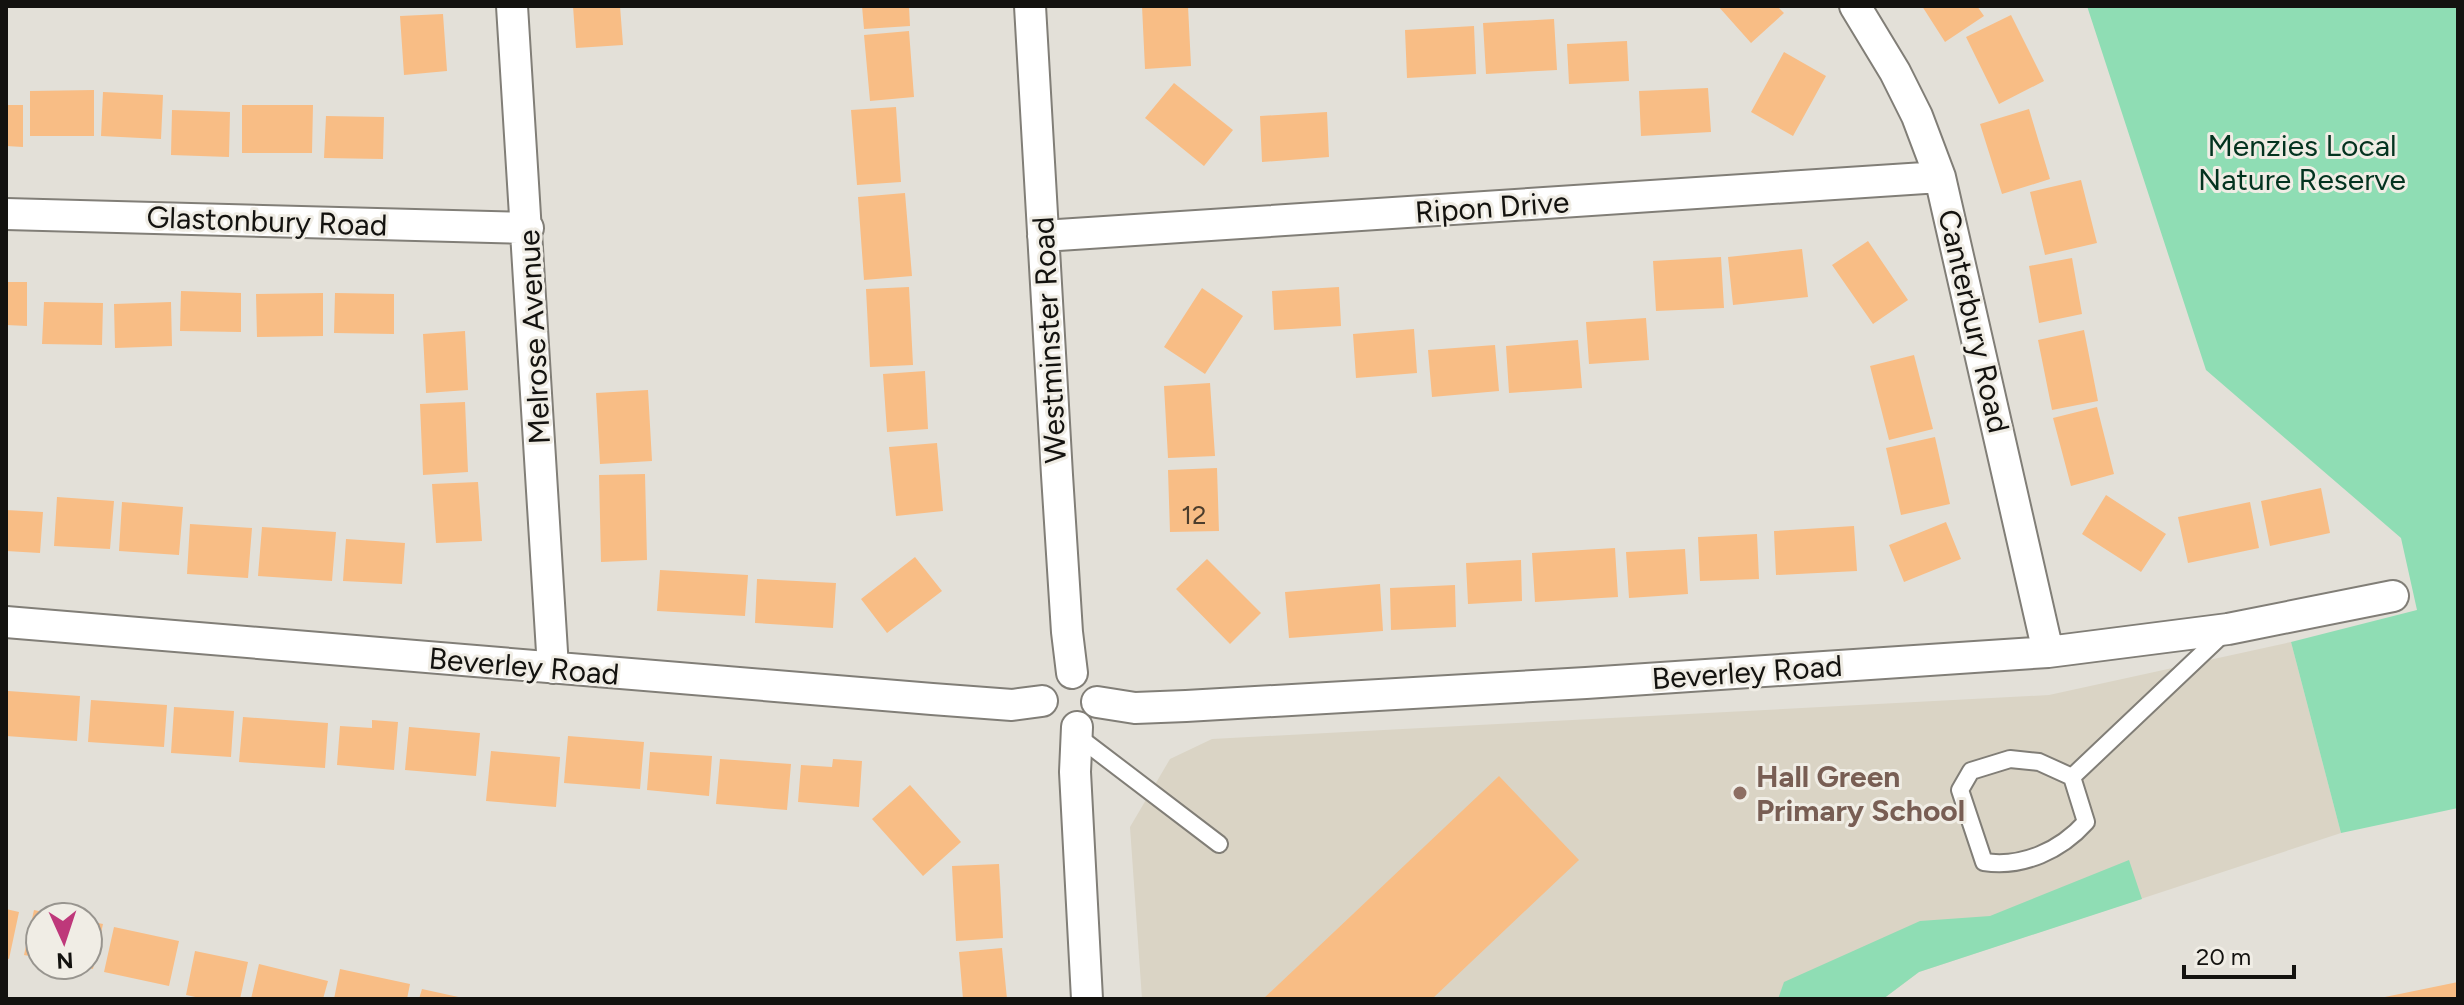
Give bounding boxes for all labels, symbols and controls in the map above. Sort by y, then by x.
park label: Menzies Local Nature Reserve [2198,127,2406,198]
street label: Ripon Drive [1414,183,1570,231]
street label: Glastonbury Road [146,198,388,244]
street label: Canterbury Road [1930,206,2018,436]
street label: Westminster Road [1024,216,1074,464]
street label: Melrose Avenue [510,229,558,445]
house number: 12 [1181,499,1207,531]
street label: Beverley Road [427,639,621,693]
street label: Beverley Road [1650,647,1844,697]
place label: Hall Green Primary School [1756,758,1965,829]
marker: Hall Green Primary School [1731,784,1749,802]
north arrow [24,901,104,981]
scale bar [2184,929,2294,979]
text: 20 m [2196,942,2251,971]
text: N [56,947,74,974]

